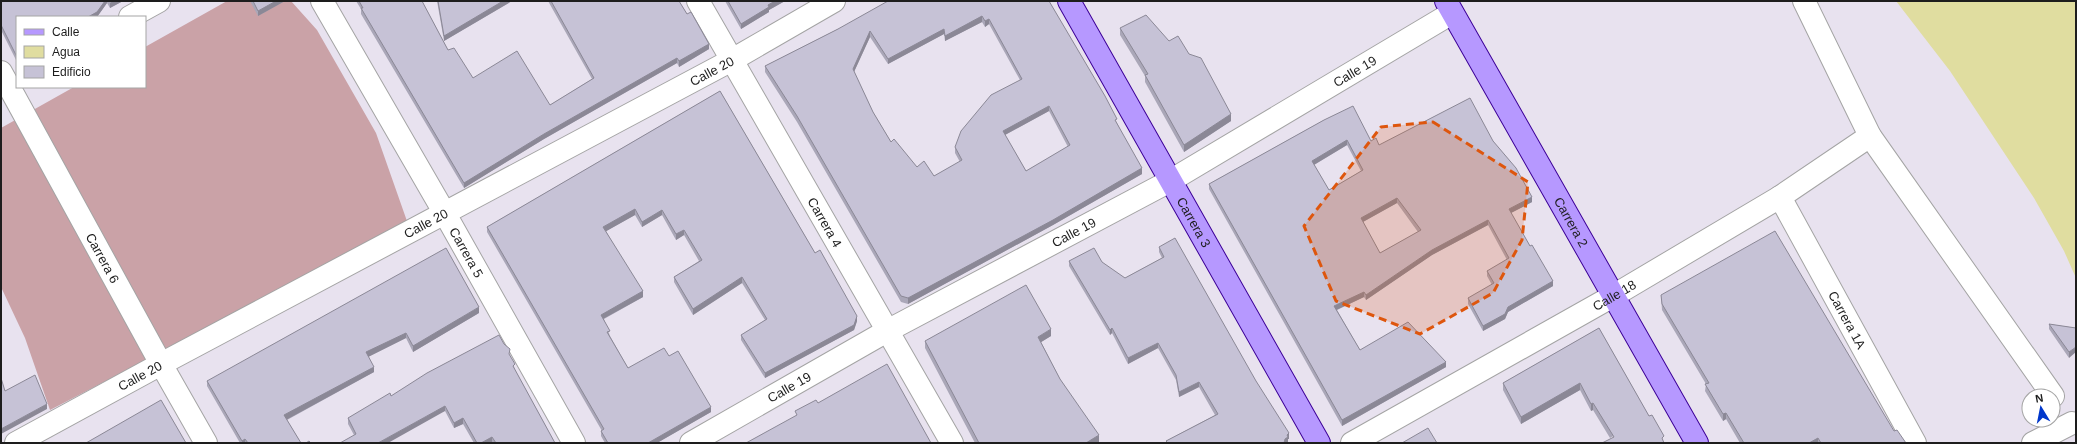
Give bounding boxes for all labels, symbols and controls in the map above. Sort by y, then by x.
legend [16,16,146,88]
text: Calle [52,25,80,39]
text: Agua [52,45,80,59]
street label: Calle 20 [687,53,737,89]
street label: Calle 19 [1331,53,1379,90]
text: Edificio [52,65,91,79]
street label: Carrera 4 [804,195,845,250]
street label: Carrera 3 [1174,195,1214,250]
street label: Carrera 2 [1551,195,1591,250]
street label: Calle 20 [401,206,451,241]
street label: Calle 19 [1049,215,1098,250]
street label: Carrera 5 [446,225,486,280]
street label: Carrera 6 [83,230,122,286]
street label: Calle 18 [1590,277,1639,314]
street label: Carrera 1A [1825,288,1869,352]
street label: Calle 20 [116,358,165,394]
street label: Calle 19 [765,369,814,406]
north arrow [2021,388,2061,428]
text: N [2034,392,2044,405]

